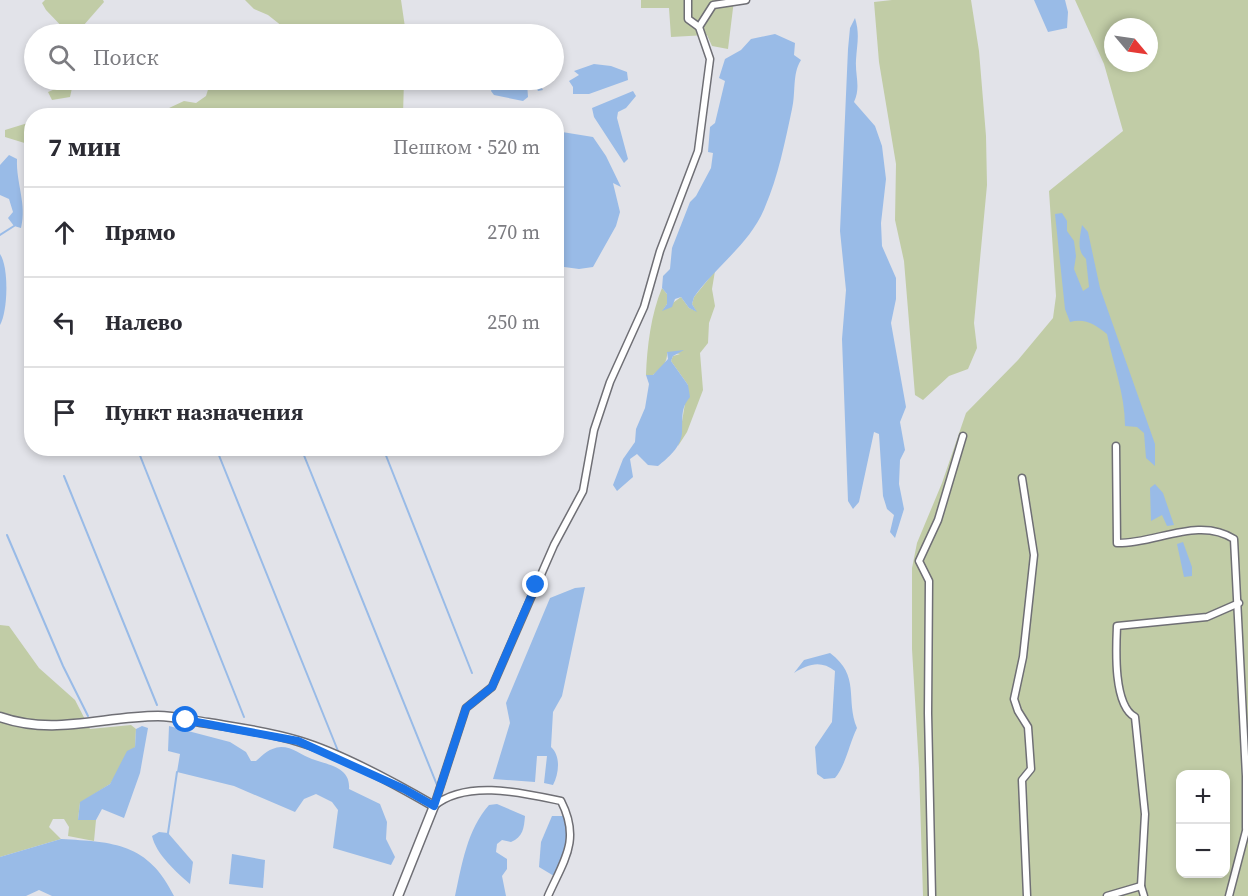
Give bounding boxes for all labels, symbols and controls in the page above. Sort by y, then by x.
north arrow [1104,18,1158,72]
search box [24,24,564,90]
icon: search [45,41,78,74]
text: Поиск [93,42,159,72]
text: 7 мин [48,129,121,165]
text: Пешком · 520 m [393,133,540,161]
icon: ahead [48,216,81,249]
text: Прямо [105,217,175,247]
text: 270 m [487,218,540,246]
icon: left [48,306,81,339]
text: Налево [105,307,182,337]
text: 250 m [487,308,540,336]
icon: arrive [48,396,81,429]
text: Пункт назначения [105,397,303,427]
route end [522,571,548,597]
route start [172,706,198,732]
map controls [1176,770,1230,878]
button: + [1176,770,1230,824]
button: − [1176,824,1230,878]

